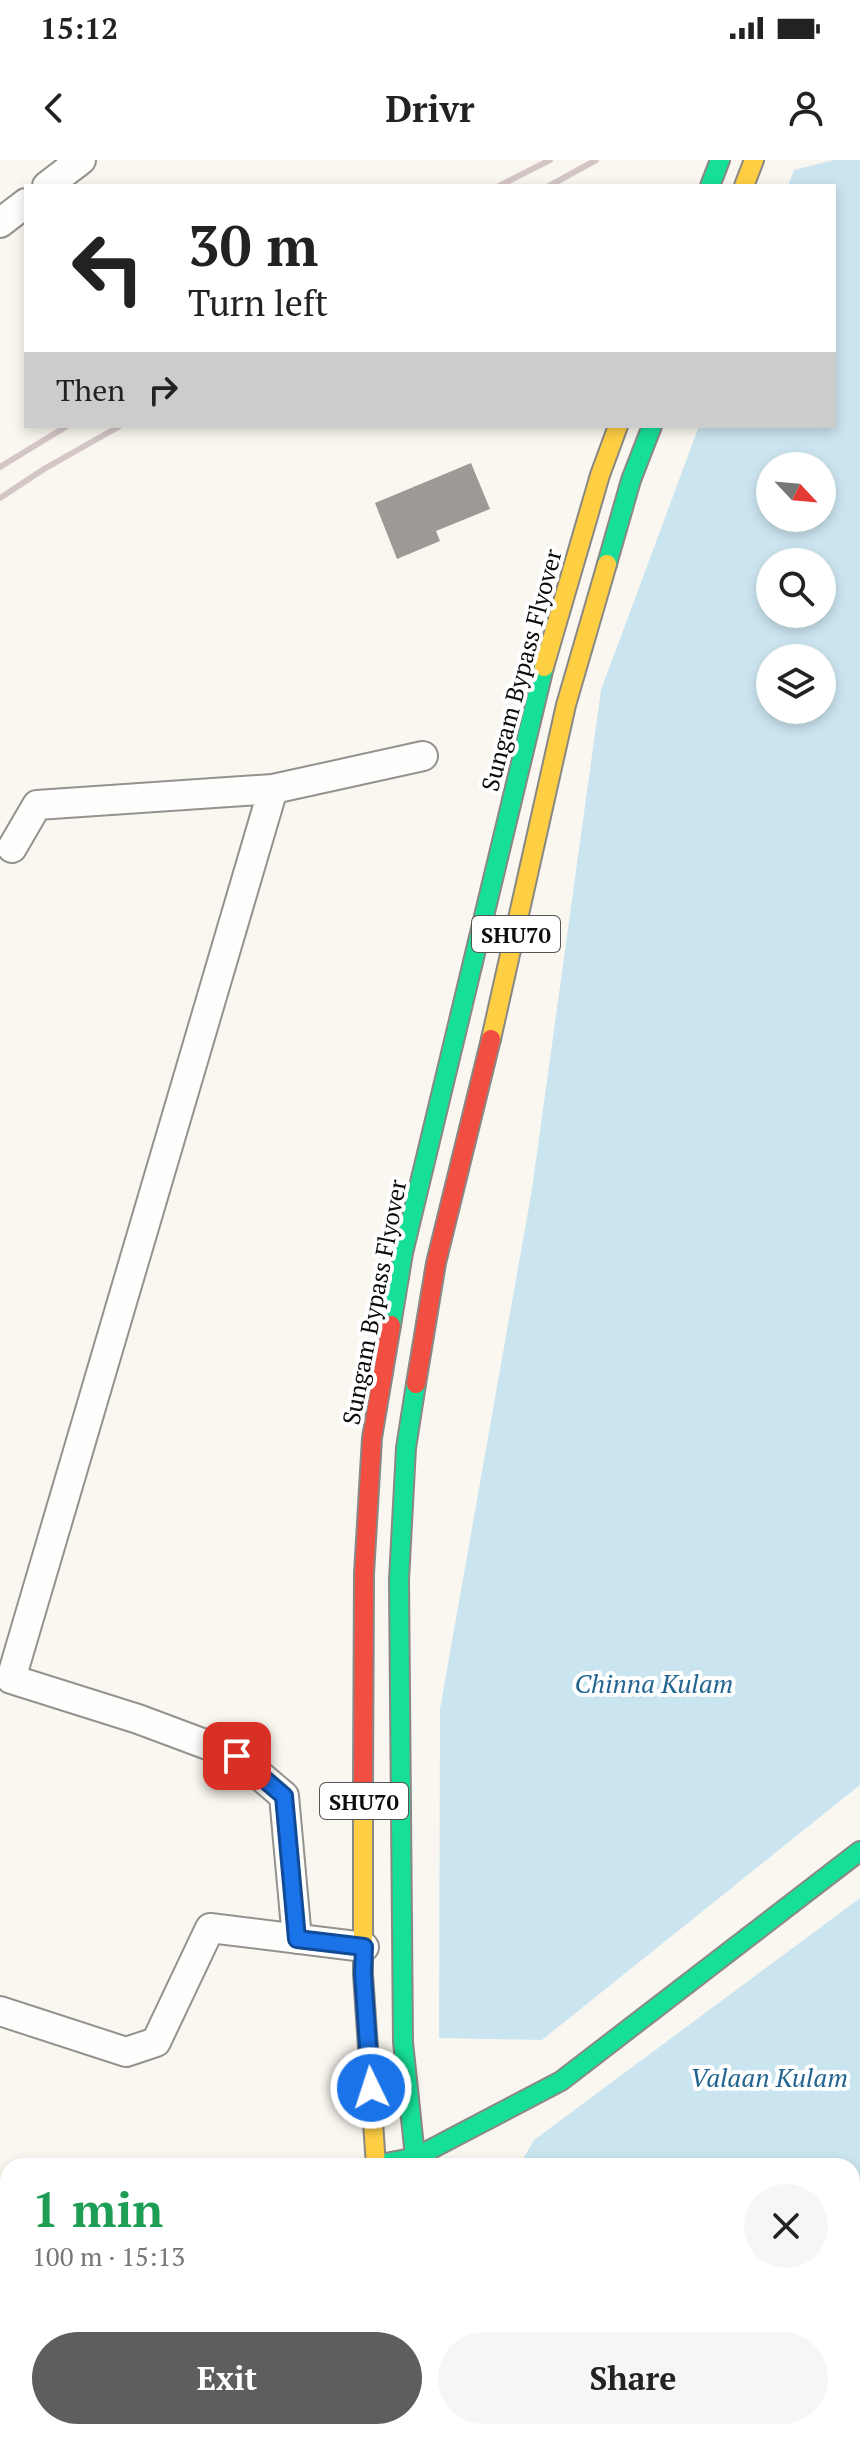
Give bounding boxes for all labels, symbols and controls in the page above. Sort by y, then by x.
text: 15:12 [40,8,118,48]
text: Drivr [386,85,474,132]
icon: back [32,86,76,130]
icon: person [784,86,828,130]
text: 30 m [188,208,318,282]
icon: left [56,216,160,320]
text: Turn left [188,279,328,326]
icon: right [141,368,185,412]
text: Then [56,370,125,410]
north arrow [756,452,836,532]
map controls [756,452,836,724]
street label: Sungam Bypass Flyover [473,545,569,795]
button: search [756,548,836,628]
button: layers [756,644,836,724]
road number: SHU70 [472,916,560,952]
street label: Sungam Bypass Flyover [335,1176,414,1427]
water label: Chinna Kulam [575,1666,733,1700]
pin [203,1722,271,1790]
icon: arrive [215,1734,259,1778]
road number: SHU70 [320,1783,408,1819]
position arrow [329,2046,413,2130]
water label: Valaan Kulam [690,2060,848,2094]
text: 1 min [32,2177,163,2241]
button: close [744,2184,828,2268]
text: 100 m · 15:13 [32,2239,185,2273]
button: Exit [32,2332,422,2424]
button: Share [438,2332,828,2424]

